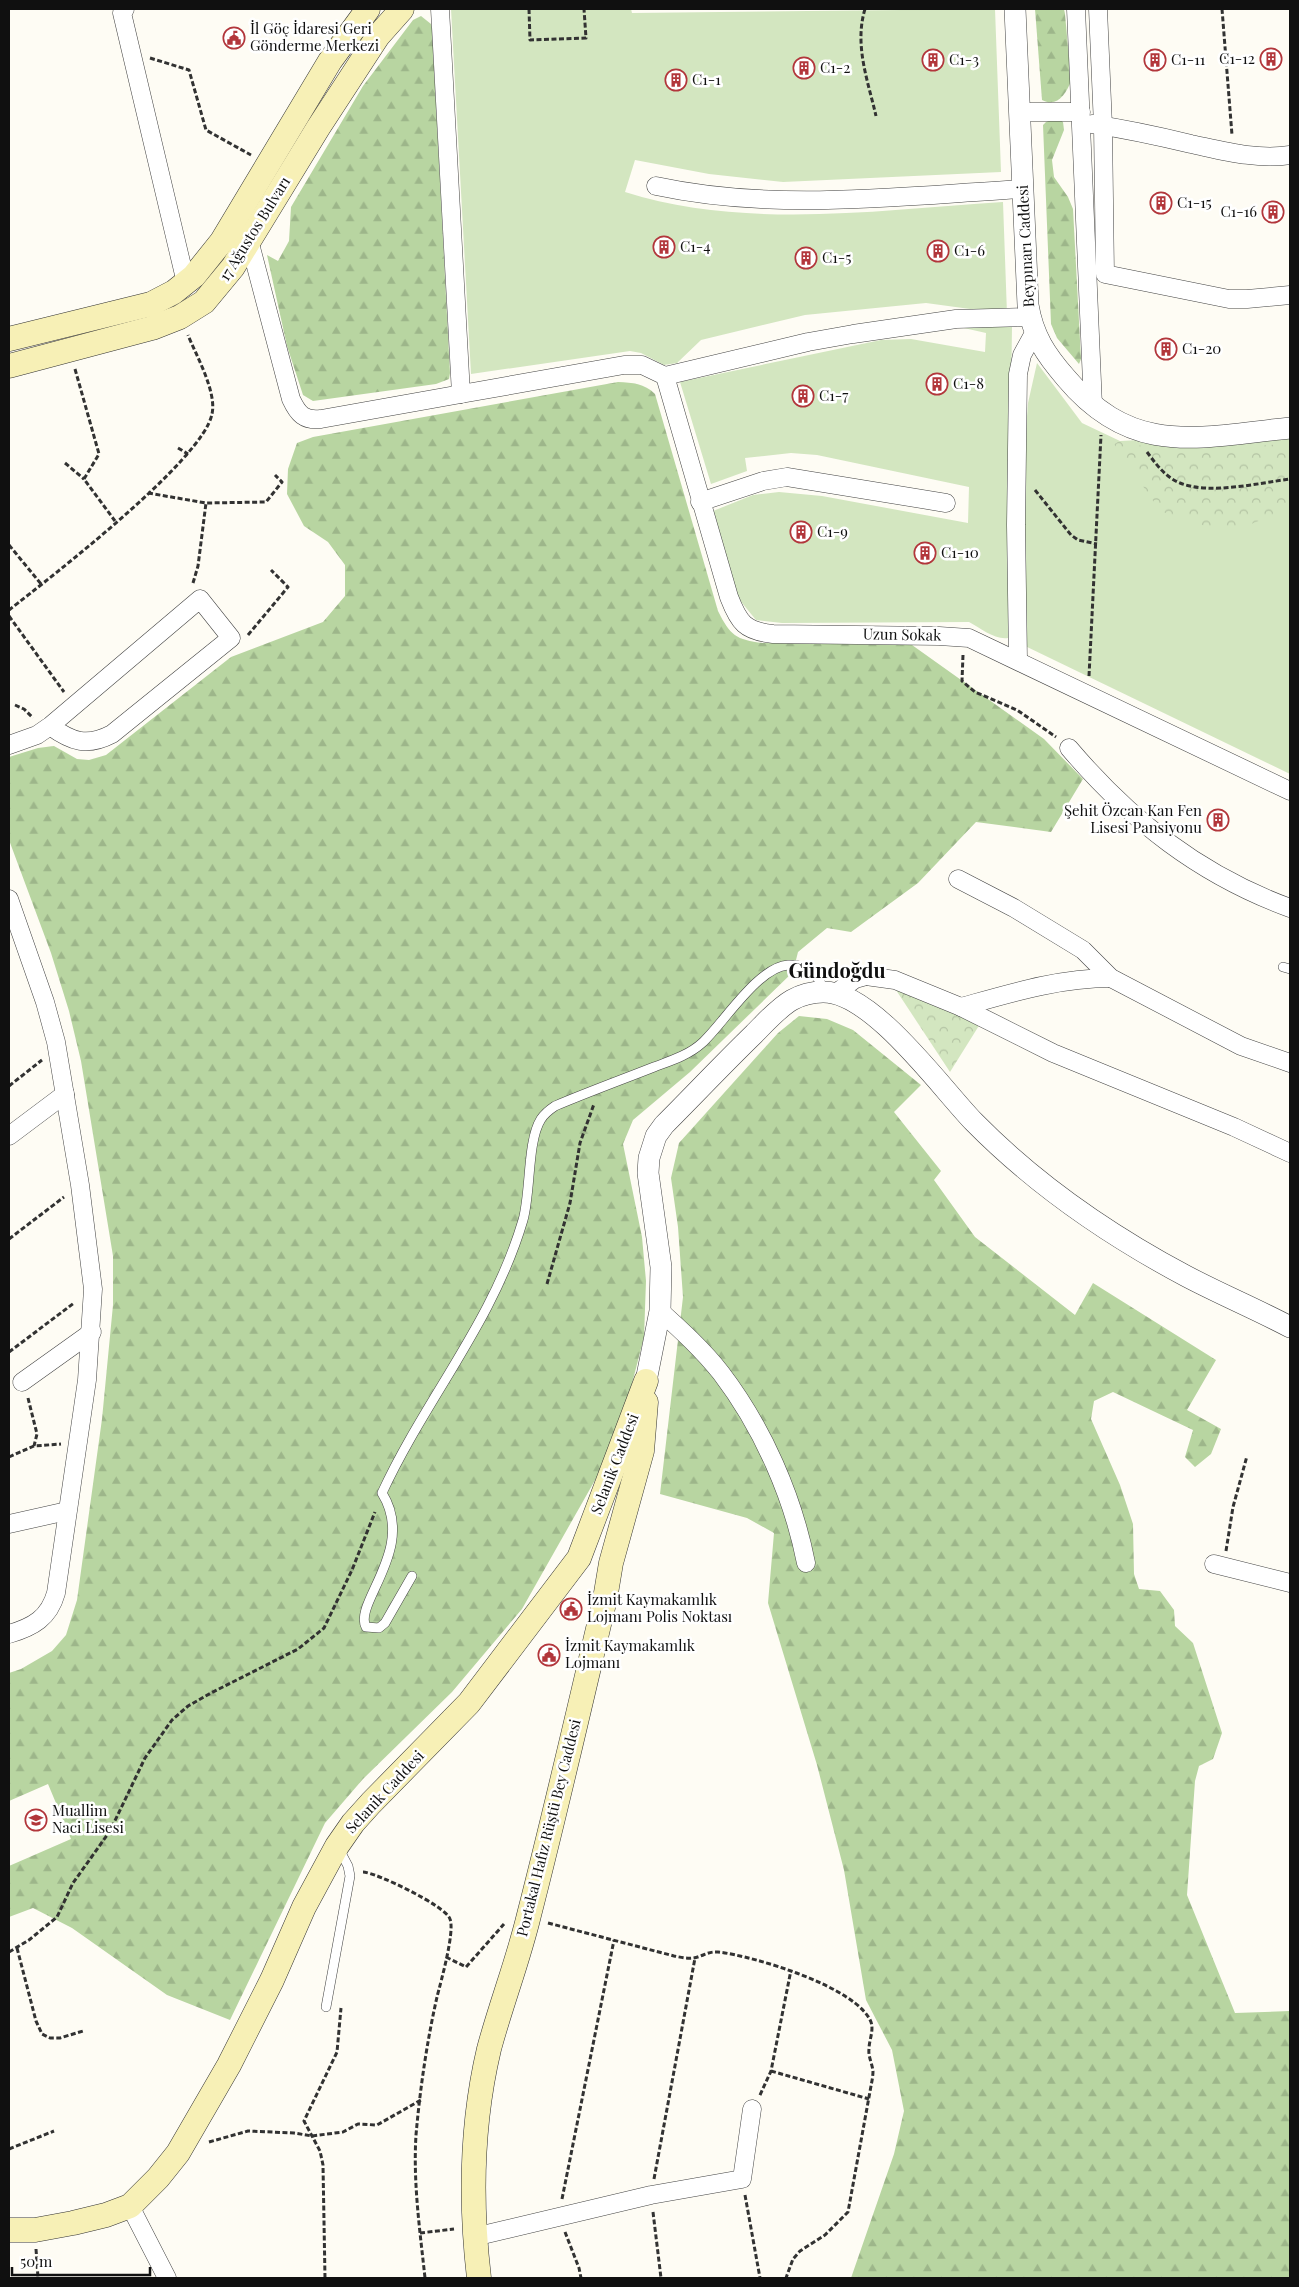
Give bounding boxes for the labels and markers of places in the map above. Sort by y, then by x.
place label: İl Göç İdaresi Geri Gönderme Merkezi [250,18,380,55]
public building icon: İl Göç İdaresi Geri Gönderme Merkezi [222,26,246,50]
building icon: C1-12 [1259,47,1283,71]
building icon: C1-3 [921,48,945,72]
building icon: C1-11 [1143,48,1167,72]
place label: C1-12 [1219,48,1255,68]
place label: C1-3 [949,49,979,69]
place label: C1-11 [1171,49,1206,69]
building icon: C1-2 [792,56,816,80]
place label: C1-2 [820,57,850,77]
building icon: C1-1 [664,68,688,92]
place label: C1-1 [692,69,721,89]
building icon: C1-15 [1149,191,1173,215]
place label: C1-15 [1177,192,1212,212]
building icon: C1-16 [1261,200,1285,224]
place label: C1-16 [1221,201,1257,221]
building icon: C1-4 [652,235,676,259]
place label: C1-4 [680,236,711,256]
building icon: C1-6 [926,239,950,263]
place label: C1-6 [954,240,985,260]
building icon: C1-5 [794,246,818,270]
place label: C1-5 [822,247,851,267]
building icon: C1-20 [1154,337,1178,361]
place label: C1-20 [1182,338,1221,358]
building icon: C1-8 [925,372,949,396]
place label: C1-8 [953,373,984,393]
building icon: C1-7 [791,384,815,408]
place label: C1-7 [819,385,848,405]
building icon: C1-9 [789,520,813,544]
place label: C1-9 [817,521,848,541]
building icon: C1-10 [913,541,937,565]
place label: C1-10 [941,542,979,562]
place label: Şehit Özcan Kan Fen Lisesi Pansiyonu [1064,800,1202,837]
building icon: Şehit Özcan Kan Fen Lisesi Pansiyonu [1206,808,1230,832]
place label: İzmit Kaymakamlık Lojmanı Polis Noktası [587,1589,733,1626]
public building icon: İzmit Kaymakamlık Lojmanı Polis Noktası [559,1597,583,1621]
place label: İzmit Kaymakamlık Lojmanı [565,1635,696,1672]
public building icon: İzmit Kaymakamlık Lojmanı [537,1643,561,1667]
place label: Muallim Naci Lisesi [52,1800,124,1837]
school or university icon: Muallim Naci Lisesi [24,1808,48,1832]

